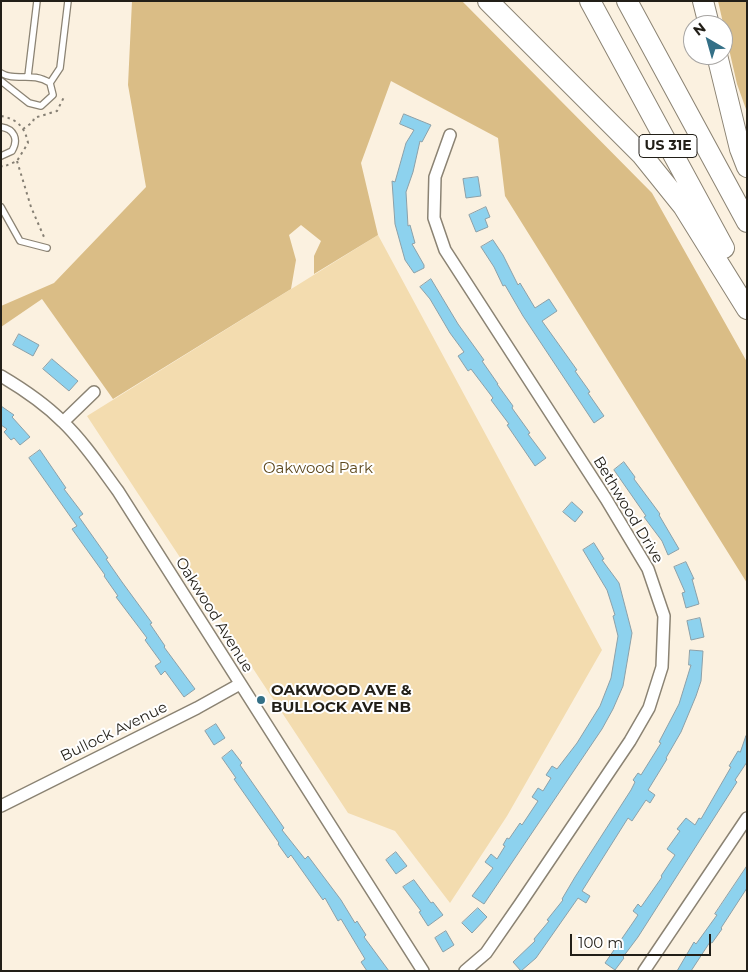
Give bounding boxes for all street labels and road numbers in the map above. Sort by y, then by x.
road number: US 31E [639,134,697,158]
street label: Bethwood Drive [589,453,667,567]
street label: Oakwood Avenue [171,554,257,676]
street label: Bullock Avenue [58,698,170,766]

